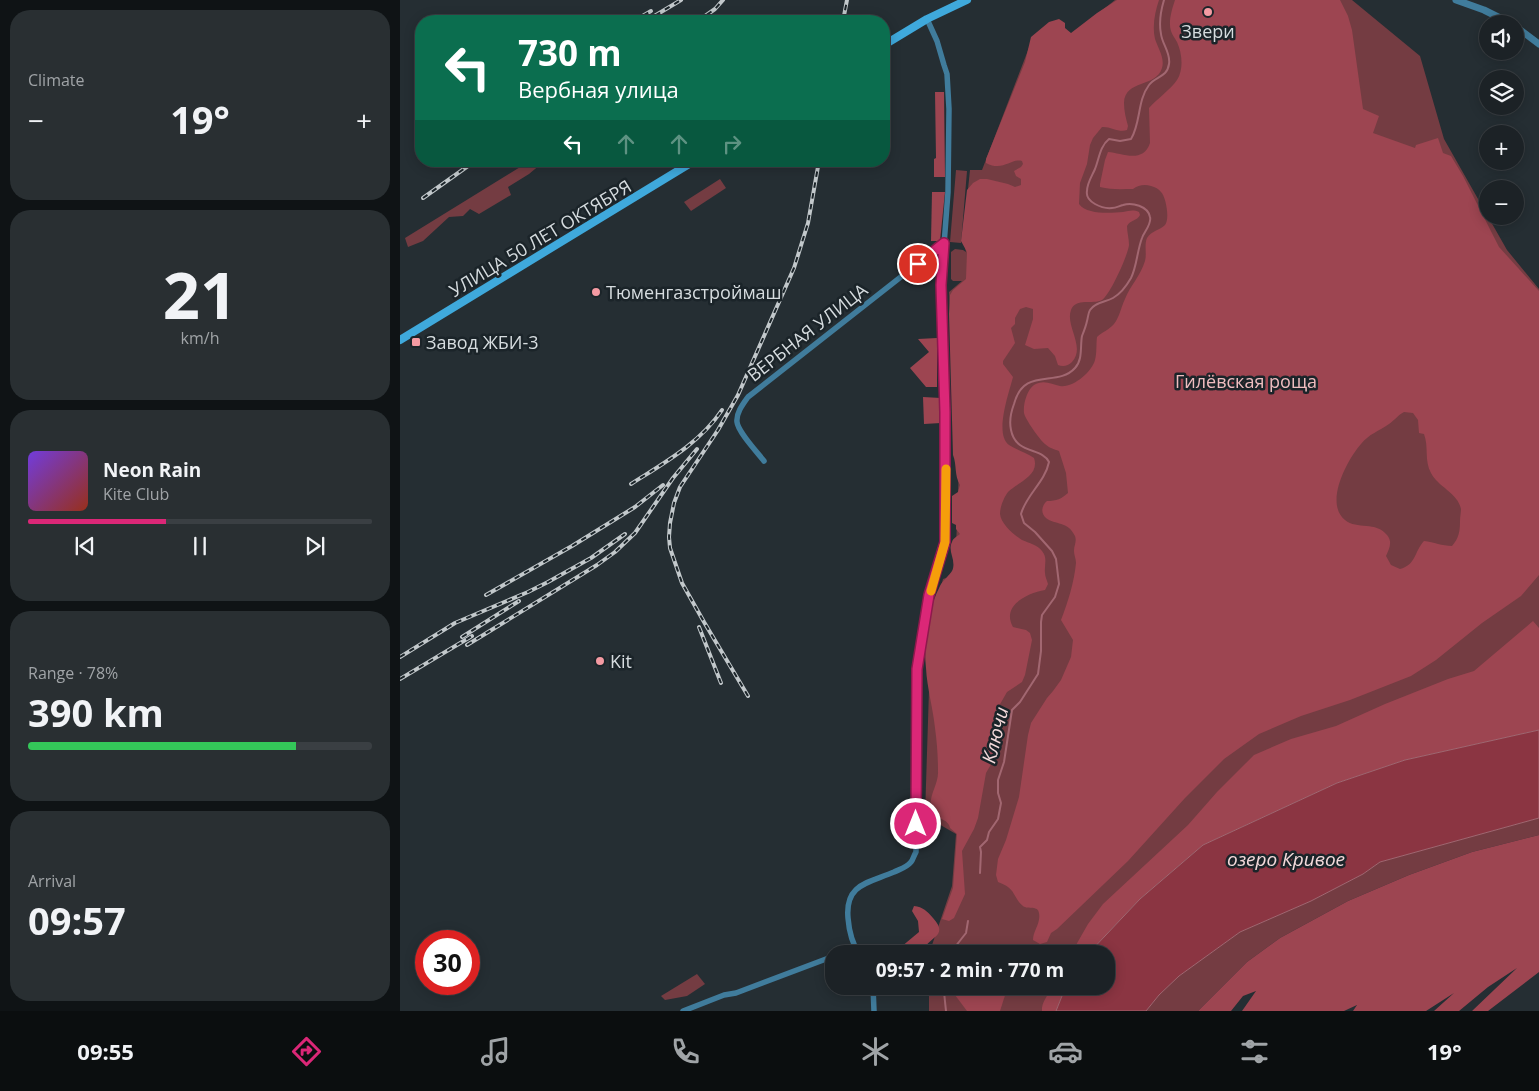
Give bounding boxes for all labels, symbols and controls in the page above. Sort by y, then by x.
marker: Звери [1202,6,1214,18]
map controls [1479,15,1524,225]
button: sound [1479,15,1524,60]
place label: Звери [1181,19,1235,43]
text: 730 m [518,29,622,76]
icon: left [435,35,500,100]
text: Climate [28,69,85,91]
button: layers [1479,70,1524,115]
text: Вербная улица [518,74,679,104]
text: 19° [170,93,230,145]
text: − [28,101,44,139]
text: + [356,101,372,139]
button: + [1479,125,1524,170]
icon: left [559,130,587,158]
icon: ahead [612,130,640,158]
icon: ahead [665,130,693,158]
icon: right [718,130,746,158]
street label: УЛИЦА 50 ЛЕТ ОКТЯБРЯ [444,174,636,302]
button: − [1479,180,1524,225]
pin [897,243,939,285]
text: 21 [163,250,237,338]
icon: arrive [904,250,932,278]
street label: ВЕРБНАЯ УЛИЦА [742,277,873,386]
place label: Тюменгазстроймаш [606,280,782,304]
marker: Тюменгазстроймаш [590,286,602,298]
text: km/h [181,327,219,349]
place label: Завод ЖБИ-3 [426,330,539,354]
marker: Завод ЖБИ-3 [410,336,422,348]
park label: Гилёвская роща [1175,369,1317,393]
text: Neon Rain [103,457,201,483]
text: Kite Club [103,483,169,505]
icon: previous [71,532,99,560]
icon: pause [186,532,214,560]
icon: next [301,532,329,560]
place label: Kit [610,649,632,673]
marker: Kit [594,655,606,667]
text: Range · 78% [28,662,118,684]
text: 390 km [28,686,164,738]
water label: Ключи [975,704,1015,766]
position arrow [889,797,941,849]
water label: озеро Кривое [1227,846,1345,872]
text: Arrival [28,870,76,892]
text: 09:57 [28,894,126,946]
speed limit sign: 30 [415,930,480,995]
text: 09:57 · 2 min · 770 m [876,957,1064,983]
icon: directions [289,1034,324,1069]
icon: music [478,1034,513,1069]
icon: phone [668,1034,703,1069]
icon: climate [858,1034,893,1069]
icon: car [1048,1034,1083,1069]
icon: filters [1237,1034,1272,1069]
text: 09:55 [77,1036,134,1066]
text: 19° [1427,1036,1462,1066]

